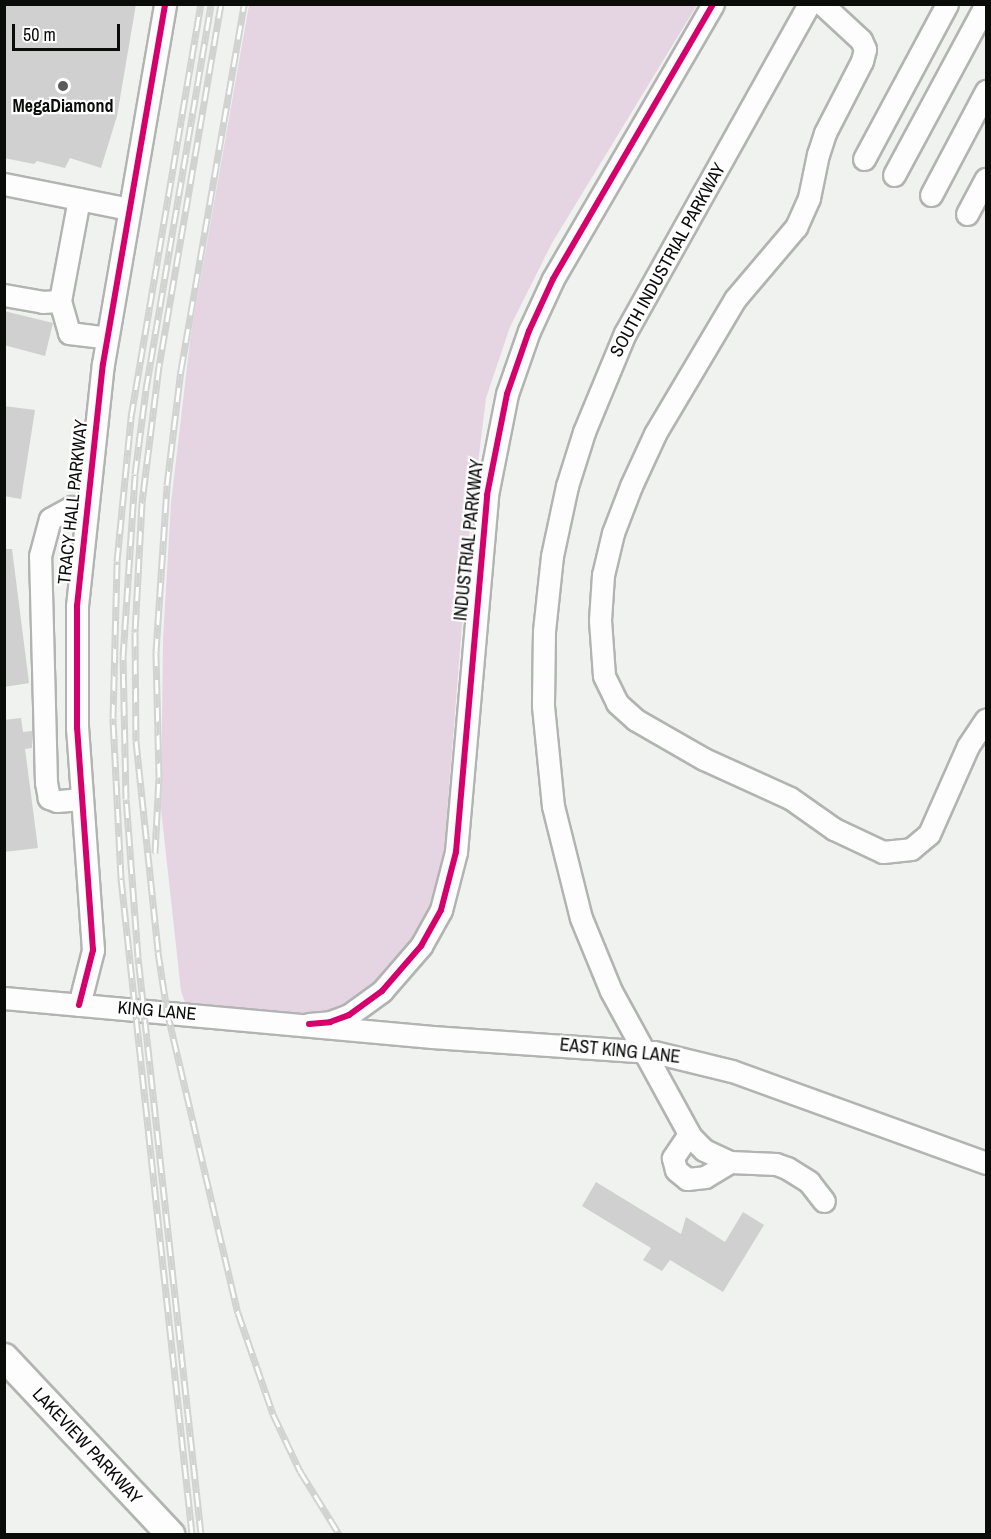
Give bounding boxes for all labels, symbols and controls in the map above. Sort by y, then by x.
scale bar [15,12,123,50]
text: 50 m [23,22,56,47]
marker: MegaDiamond [56,79,70,93]
place label: MegaDiamond [13,95,113,117]
street label: SOUTH INDUSTRIAL PARKWAY [606,159,730,361]
street label: TRACY HALL PARKWAY [54,418,92,586]
street label: INDUSTRIAL PARKWAY [450,458,488,622]
street label: KING LANE [117,997,197,1025]
street label: EAST KING LANE [558,1034,682,1068]
street label: LAKEVIEW PARKWAY [28,1384,146,1508]

